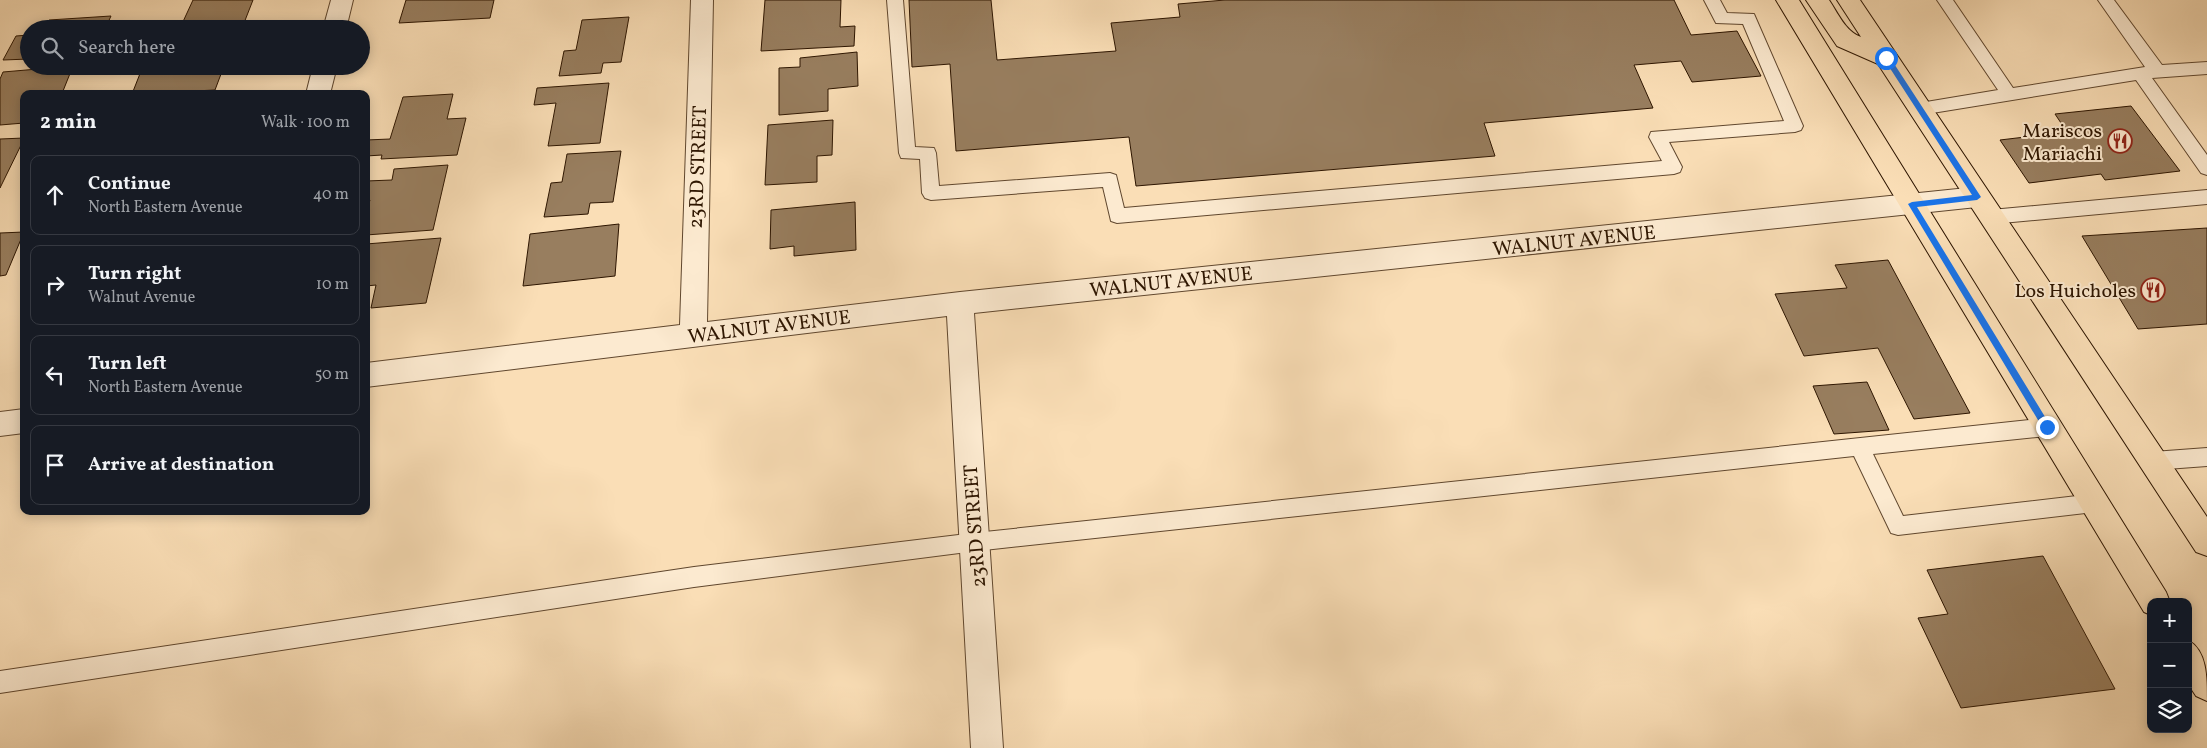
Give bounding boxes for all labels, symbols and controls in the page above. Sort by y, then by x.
search box [20,20,370,75]
icon: search [38,34,66,62]
text: Search here [78,35,175,61]
route start [1875,47,1898,70]
street label: 23RD STREET [683,105,715,229]
text: 2 min [40,108,97,137]
text: Walk · 100 m [261,112,350,134]
place label: Mariscos Mariachi [2022,118,2102,169]
restaurant icon: Mariscos Mariachi [2107,128,2133,154]
text: Continue [88,171,171,197]
icon: ahead [41,181,69,209]
text: 40 m [313,184,349,206]
text: North Eastern Avenue [88,197,243,219]
street label: WALNUT AVENUE [1491,219,1657,264]
street label: WALNUT AVENUE [1088,260,1254,305]
text: Turn right [88,261,181,287]
icon: right [41,271,69,299]
text: 10 m [316,274,349,296]
restaurant icon: Los Huicholes [2140,277,2166,303]
place label: Los Huicholes [2014,278,2136,306]
text: Walnut Avenue [88,287,195,309]
street label: WALNUT AVENUE [686,304,852,352]
text: Turn left [88,351,167,377]
icon: left [41,361,69,389]
text: 50 m [315,364,349,386]
text: North Eastern Avenue [88,377,243,399]
route end [2036,416,2059,439]
icon: arrive [41,451,69,479]
text: Arrive at destination [88,452,274,478]
street label: 23RD STREET [958,463,994,588]
map controls [2147,598,2192,733]
button: + [2147,598,2192,643]
button: − [2147,643,2192,688]
button: layers [2147,688,2192,733]

